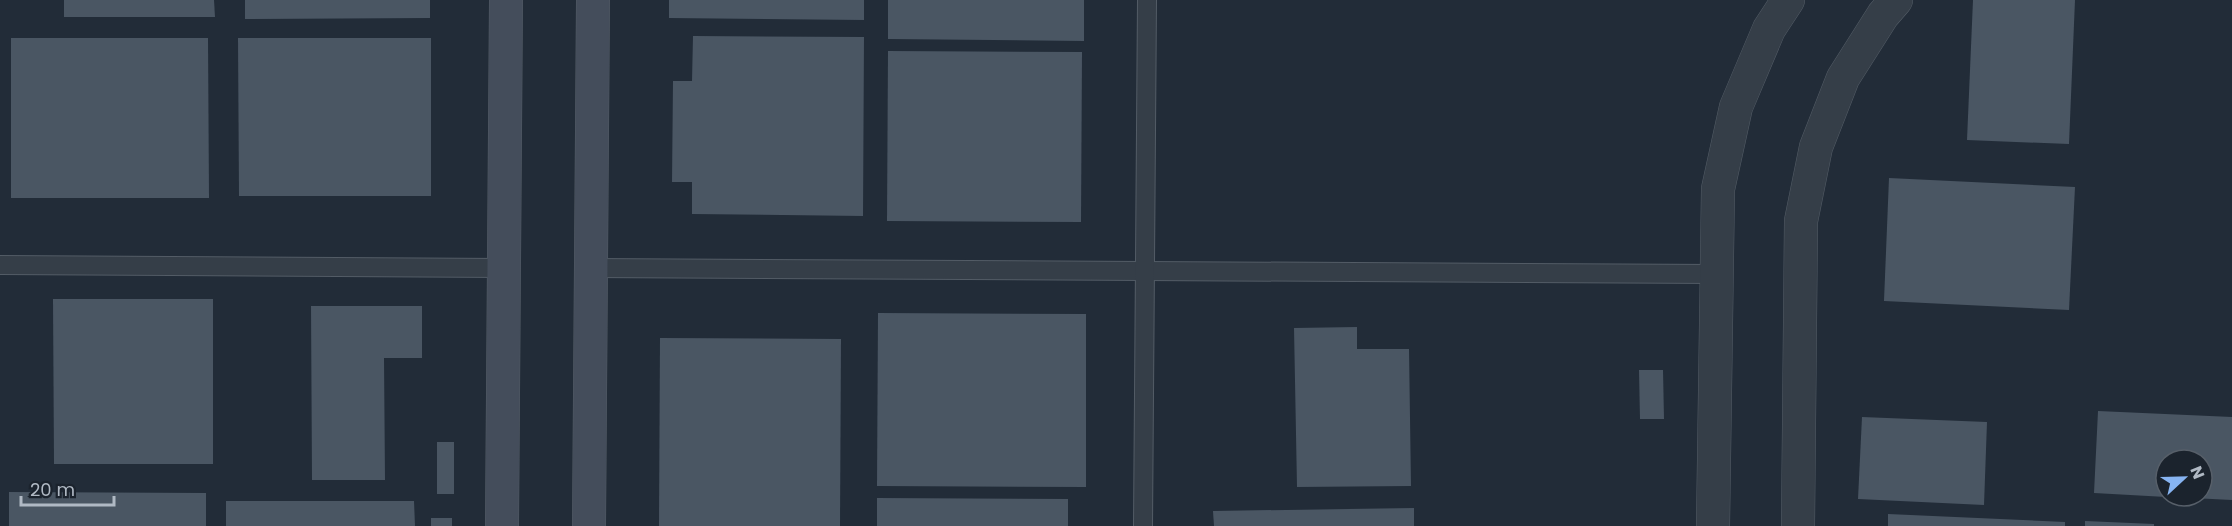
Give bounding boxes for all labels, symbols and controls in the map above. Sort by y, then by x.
north arrow [2154,448,2214,508]
text: N [2185,463,2210,482]
scale bar [21,469,114,507]
text: 20 m [30,477,75,502]

